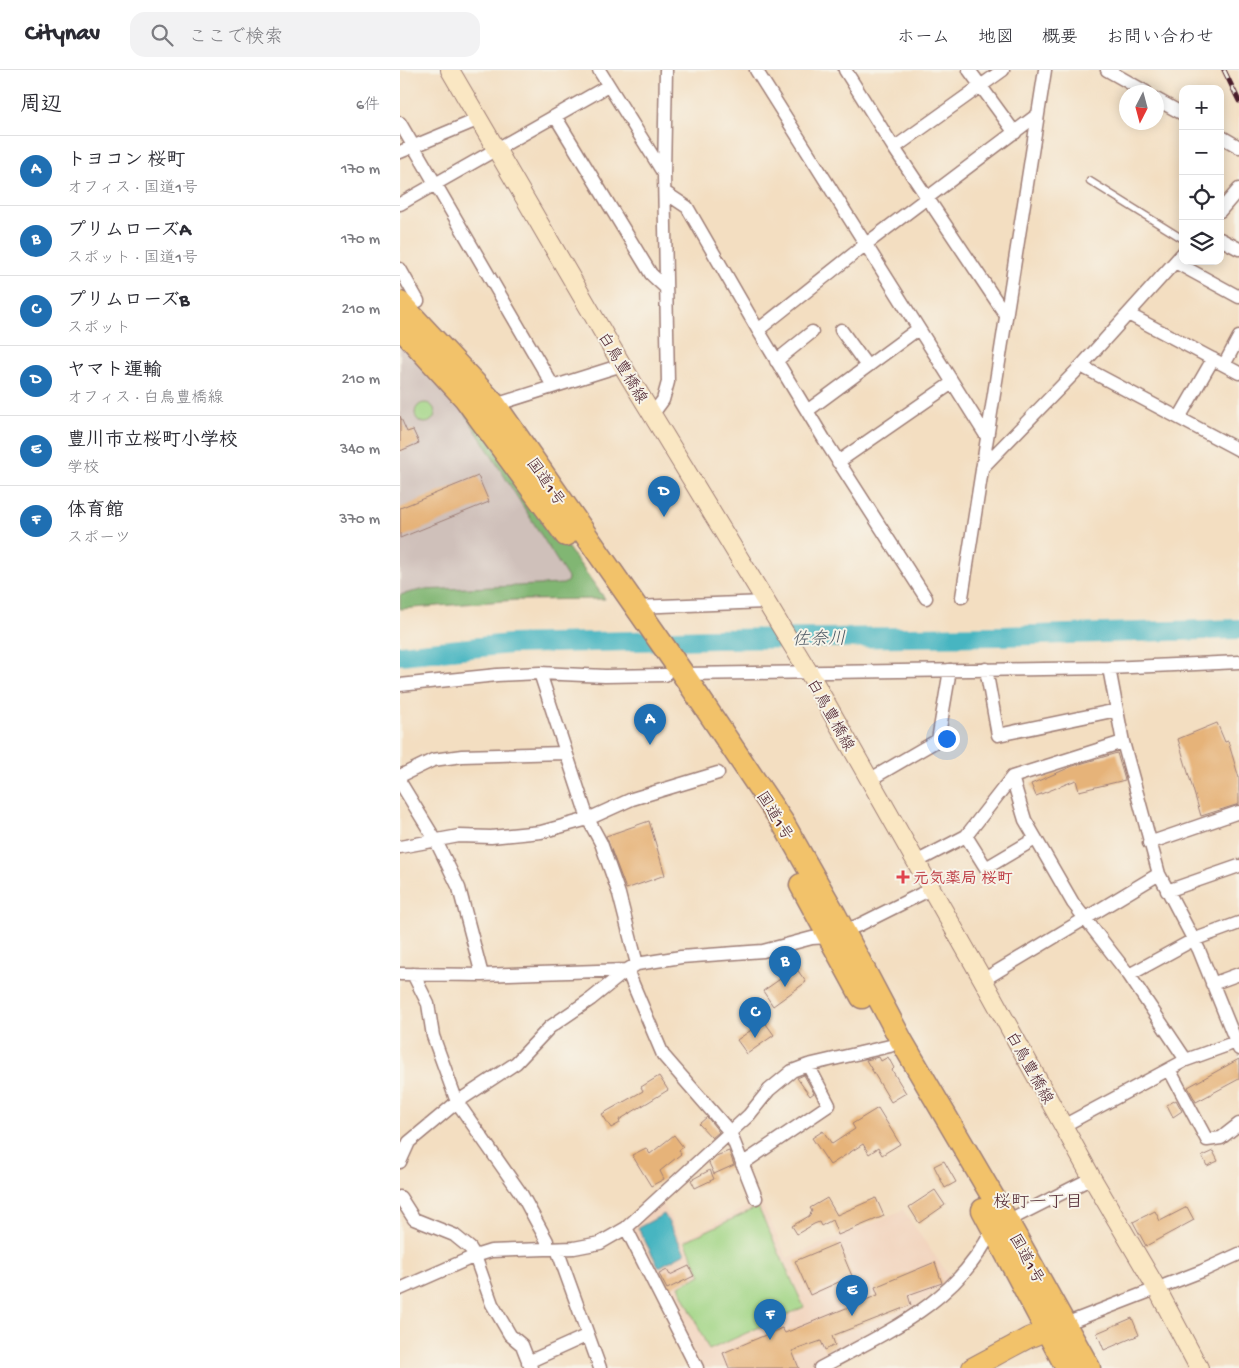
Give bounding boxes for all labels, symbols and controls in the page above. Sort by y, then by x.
search box [130,12,480,57]
text: Citynav [25,20,100,49]
icon: search [148,21,176,49]
text: ここで検索 [188,27,283,50]
text: ホーム [897,28,950,49]
text: 地図 [978,28,1014,49]
text: 概要 [1042,28,1078,49]
text: お問い合わせ [1106,28,1214,49]
north arrow [1119,85,1164,130]
map controls [1179,85,1224,265]
button: + [1179,85,1224,130]
text: 周辺 [20,94,62,119]
text: 6件 [356,97,380,116]
button: − [1179,130,1224,175]
text: トヨコン 桜町 [67,150,186,173]
text: A [31,161,41,180]
text: 170 m [341,161,380,180]
button: locate [1179,175,1224,220]
text: オフィス · 国道1号 [67,180,198,199]
text: プリムローズA [67,220,191,243]
button: layers [1179,220,1224,265]
text: B [32,231,40,250]
text: 170 m [341,231,380,250]
text: スポット · 国道1号 [67,250,198,269]
text: プリムローズB [67,290,189,313]
text: C [32,301,40,320]
text: 210 m [341,301,380,320]
text: スポット [67,320,131,339]
street label: 白鳥豊橋線 [592,329,651,408]
text: ヤマト運輸 [67,360,162,383]
text: D [31,371,41,390]
text: 210 m [341,371,380,390]
text: オフィス · 白鳥豊橋線 [67,390,224,409]
text: 豊川市立桜町小学校 [67,430,238,453]
text: E [31,441,41,460]
text: 340 m [340,441,380,460]
street label: 国道1号 [521,455,568,511]
text: 学校 [67,460,99,479]
pin: D [648,476,680,517]
text: 体育館 [67,500,124,523]
text: F [32,511,40,530]
text: 370 m [339,511,380,530]
text: スポーツ [67,530,131,549]
water label: 佐奈川 [792,629,846,651]
street label: 白鳥豊橋線 [801,675,858,755]
pin: A [634,704,666,745]
your location [934,726,960,752]
street label: 国道1号 [751,788,796,845]
place label: 元気薬局 桜町 [913,870,1013,890]
marker: 元気薬局 桜町 [897,871,909,883]
pin: B [769,946,801,987]
pin: C [739,997,771,1038]
street label: 白鳥豊橋線 [1000,1028,1057,1108]
district label: 桜町一丁目 [993,1192,1083,1214]
street label: 国道1号 [1003,1231,1047,1288]
pin: E [836,1275,868,1316]
pin: F [754,1299,786,1340]

